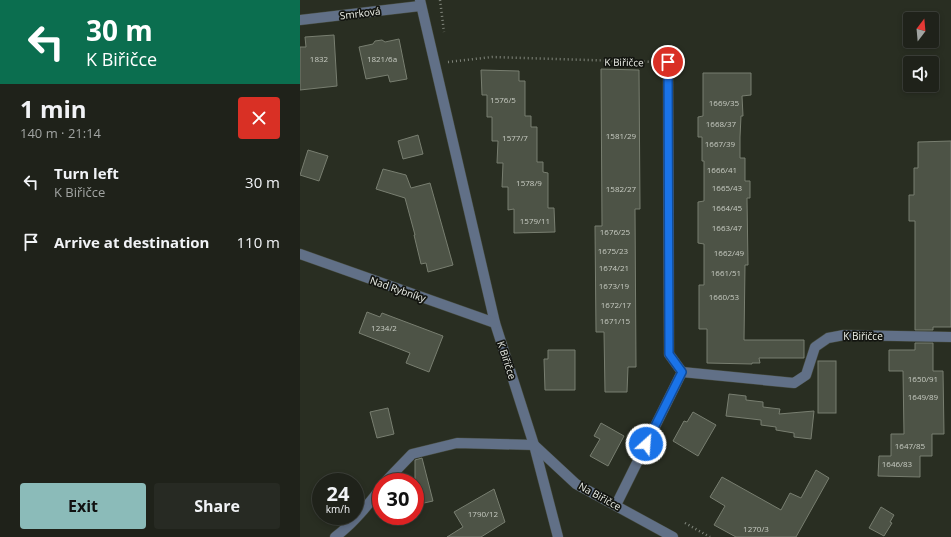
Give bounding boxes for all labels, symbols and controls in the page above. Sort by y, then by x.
street label: Smrková [339,4,381,22]
text: 30 m [86,11,153,49]
north arrow [903,12,939,48]
map controls [903,12,939,92]
icon: left [20,16,72,68]
pin [651,45,685,79]
text: K Biřičce [86,47,157,71]
icon: arrive [657,51,679,73]
house number: 1832 [310,53,329,64]
house number: 1821/6a [367,53,397,64]
street label: K Biřičce [604,55,644,69]
button: sound [903,56,939,92]
text: 1 min [20,92,87,125]
house number: 1576/5 [490,94,516,105]
button: close [238,97,280,139]
house number: 1669/35 [709,97,740,108]
house number: 1668/37 [706,118,737,129]
text: 140 m · 21:14 [20,124,101,142]
house number: 1581/29 [606,130,637,141]
house number: 1577/7 [502,132,528,143]
house number: 1667/39 [705,138,736,149]
text: Turn left [54,163,119,183]
house number: 1666/41 [707,164,737,175]
icon: left [20,171,42,193]
text: 30 m [245,172,280,192]
house number: 1578/9 [516,177,542,188]
house number: 1665/43 [712,182,743,193]
text: K Biřičce [54,183,105,201]
house number: 1582/27 [606,183,637,194]
house number: 1664/45 [712,202,743,213]
house number: 1579/11 [520,215,550,226]
house number: 1663/47 [712,222,743,233]
house number: 1676/25 [600,226,631,237]
icon: arrive [20,231,42,253]
text: Arrive at destination [54,232,209,252]
text: 110 m [236,232,280,252]
house number: 1675/23 [598,245,629,256]
house number: 1662/49 [714,247,745,258]
house number: 1674/21 [599,262,629,273]
house number: 1661/51 [711,267,741,278]
street label: Nad Rybníky [368,273,429,305]
house number: 1673/19 [599,280,630,291]
house number: 1660/53 [709,291,740,302]
house number: 1672/17 [601,299,632,310]
house number: 1671/15 [600,315,631,326]
house number: 1234/2 [371,322,397,333]
street label: K Biřičce [843,329,883,343]
street label: K Biřičce [494,339,520,381]
house number: 1650/91 [908,373,938,384]
house number: 1649/89 [908,391,939,402]
position arrow [625,423,667,465]
house number: 1647/85 [895,440,926,451]
house number: 1646/83 [882,458,913,469]
speed limit sign: 30 [372,473,424,525]
street label: Na Biřičce [576,479,624,514]
text: 24 [327,480,349,507]
button: Exit [20,483,146,529]
button: Share [154,483,280,529]
text: km/h [326,502,350,516]
house number: 1790/12 [468,508,499,519]
house number: 1270/3 [743,523,769,534]

